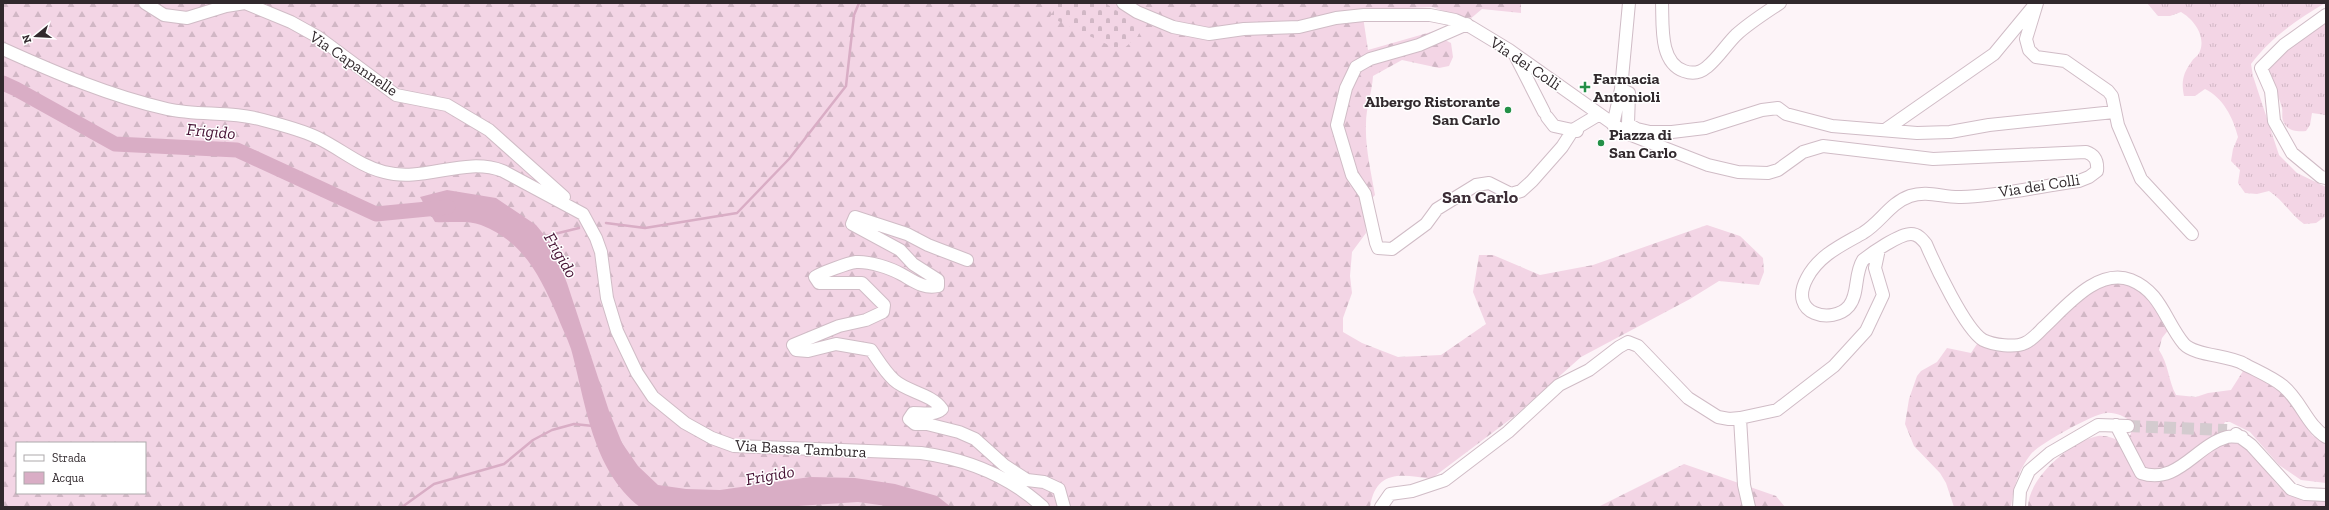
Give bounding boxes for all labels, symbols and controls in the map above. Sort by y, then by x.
north arrow [16,16,56,56]
street label: Via Capannelle [305,26,401,100]
text: N [19,32,34,45]
street label: Via dei Colli [1486,32,1565,94]
place label: Farmacia Antonioli [1593,69,1660,106]
marker: Farmacia Antonioli [1580,82,1590,92]
place label: Albergo Ristorante San Carlo [1365,92,1501,129]
marker: Albergo Ristorante San Carlo [1503,105,1513,115]
water label: Frigido [186,119,236,143]
place label: Piazza di San Carlo [1609,125,1677,162]
marker: Piazza di San Carlo [1596,138,1606,148]
street label: Via dei Colli [1996,170,2081,201]
district label: San Carlo [1442,186,1519,208]
water label: Frigido [540,229,582,281]
street label: Via Bassa Tambura [734,436,867,461]
legend [16,442,146,494]
text: Strada [52,451,86,465]
water label: Frigido [744,461,796,489]
text: Acqua [52,471,84,485]

